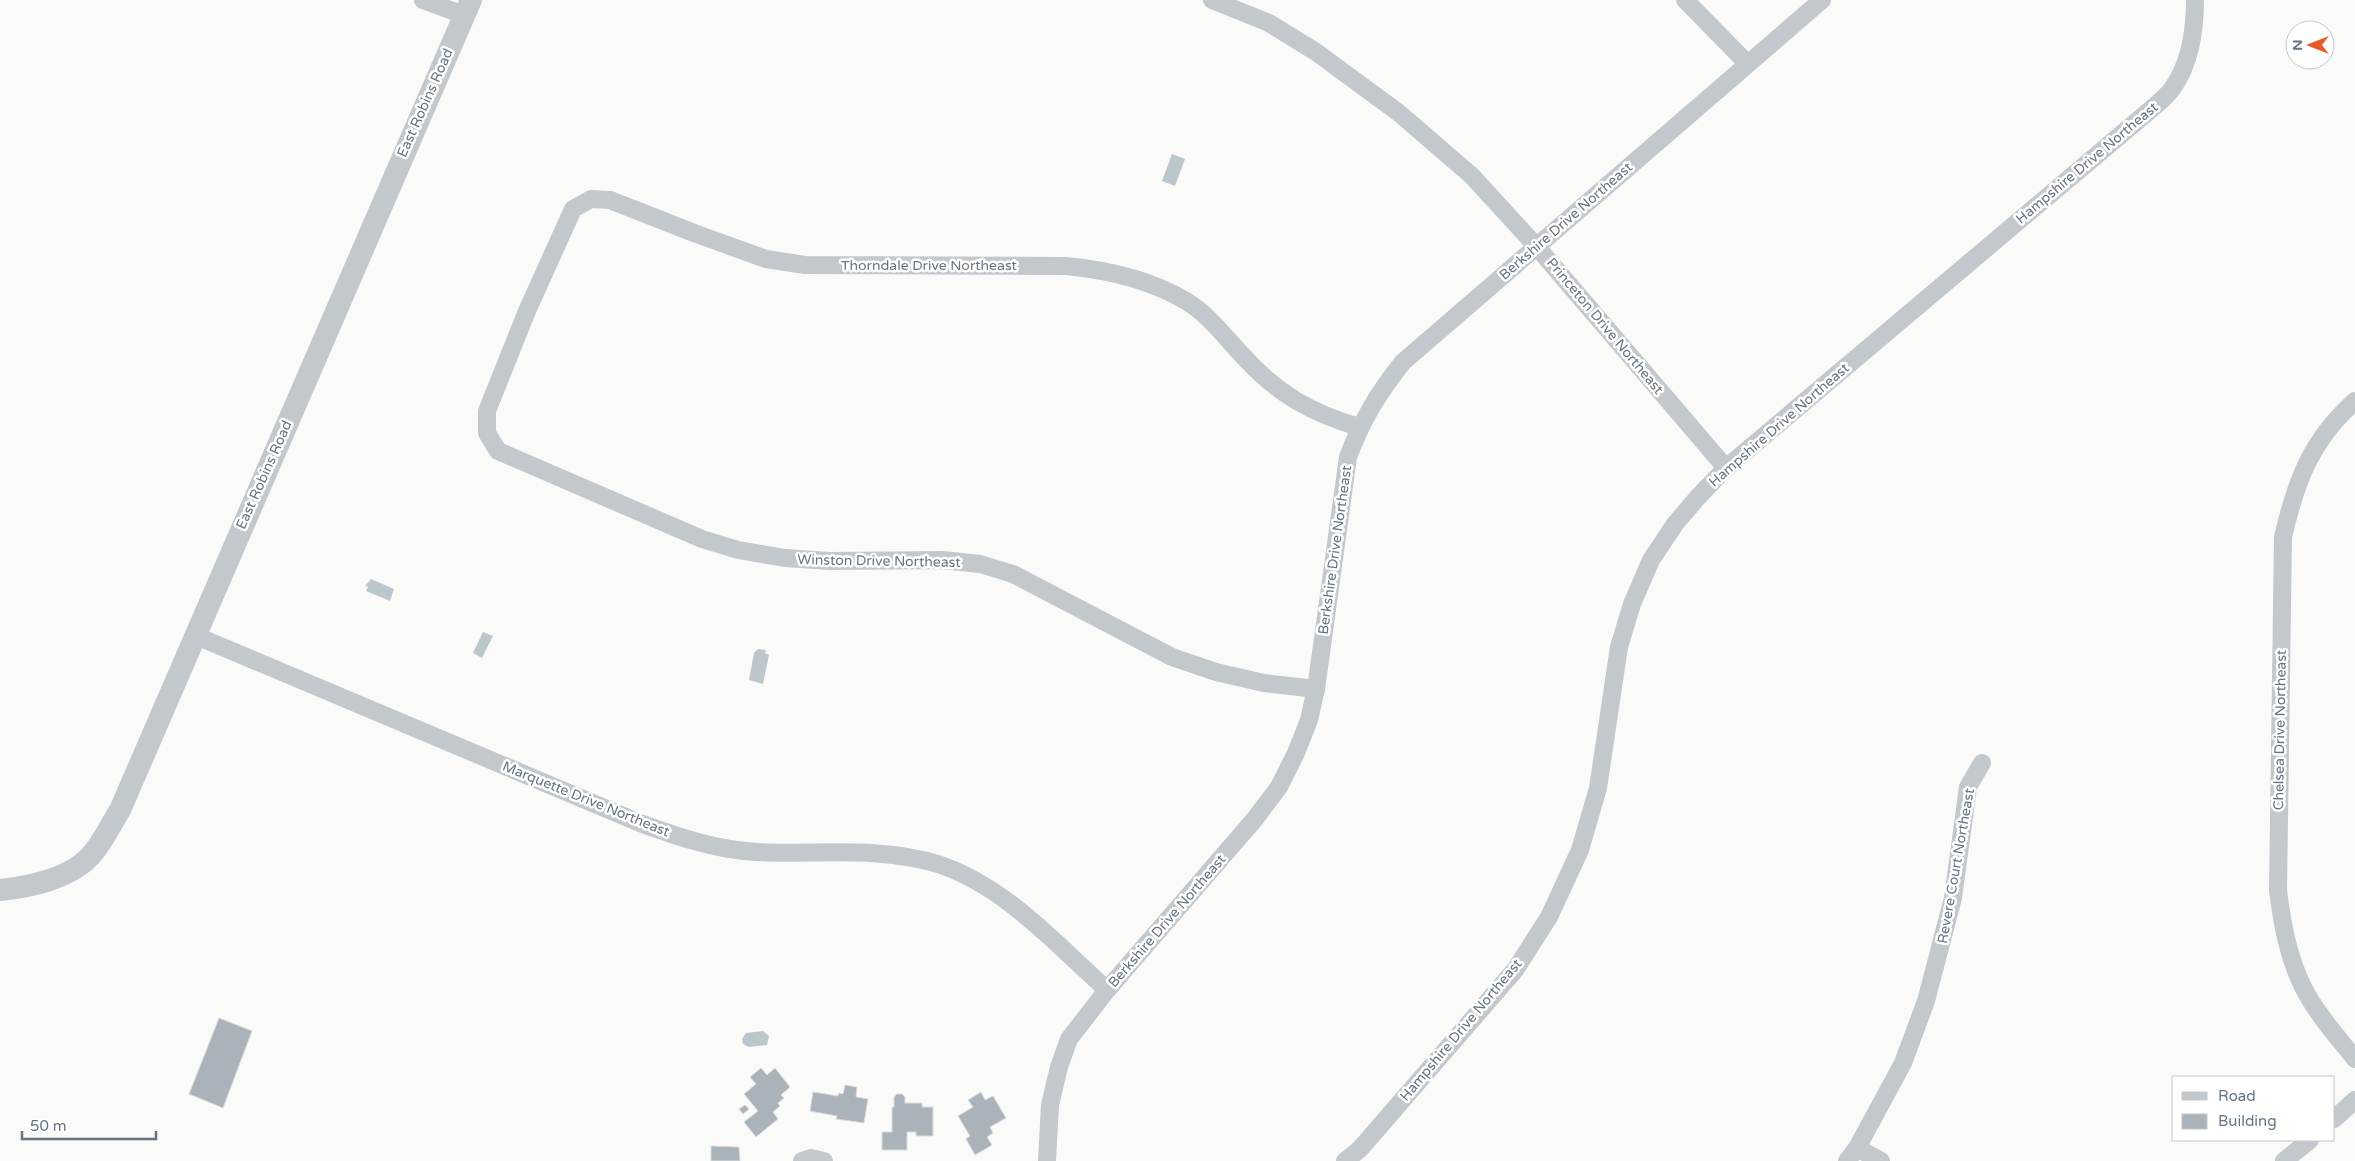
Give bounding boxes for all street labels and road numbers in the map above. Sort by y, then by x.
street label: East Robins Road [393,46,457,160]
street label: Hampshire Drive Northeast [2012,98,2162,227]
street label: Berkshire Drive Northeast [1496,158,1636,283]
street label: Princeton Drive Northeast [1543,254,1667,398]
street label: Thorndale Drive Northeast [841,257,1018,274]
street label: Hampshire Drive Northeast [1705,359,1853,491]
street label: East Robins Road [232,418,296,532]
street label: Berkshire Drive Northeast [1315,464,1355,636]
street label: Winston Drive Northeast [797,551,961,571]
street label: Chelsea Drive Northeast [2270,649,2290,810]
street label: Marquette Drive Northeast [500,758,673,841]
street label: Revere Court Northeast [1934,786,1978,945]
street label: Berkshire Drive Northeast [1105,851,1230,991]
street label: Hampshire Drive Northeast [1397,955,1526,1105]

